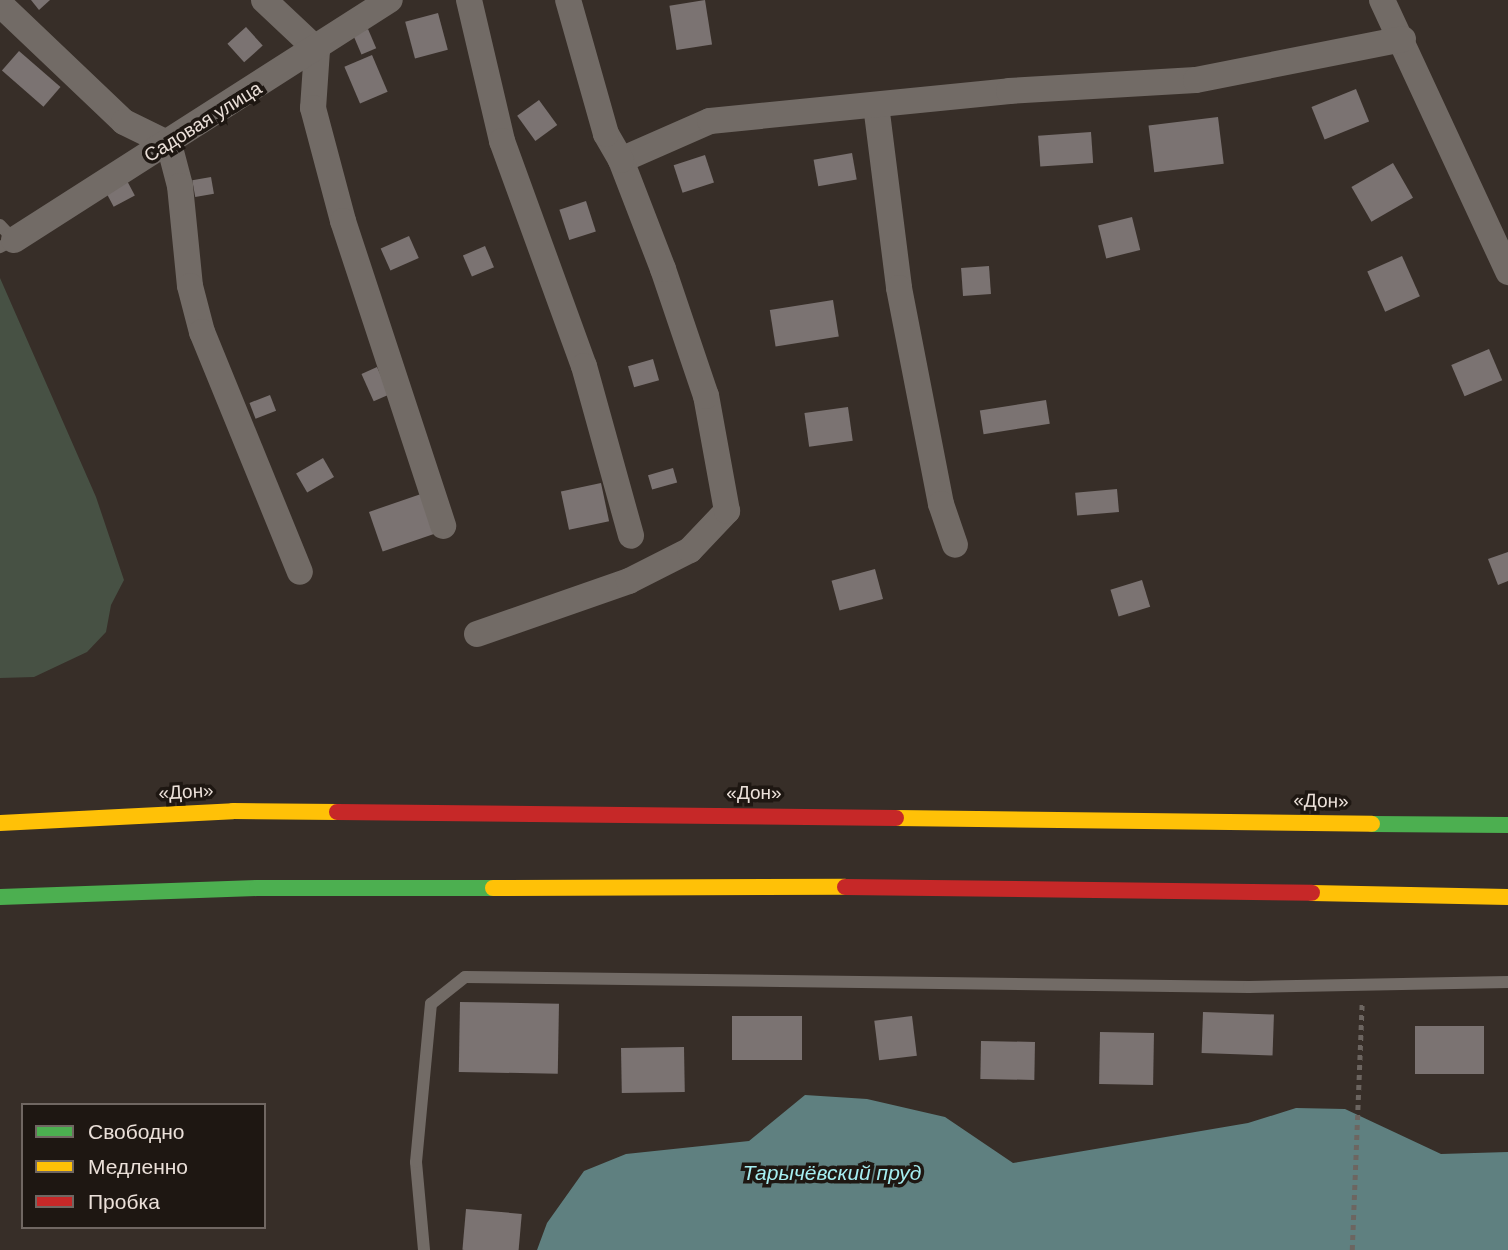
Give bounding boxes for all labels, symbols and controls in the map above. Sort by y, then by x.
street label: Садовая улица [140,77,266,167]
street label: «Дон» [158,779,214,805]
street label: «Дон» [726,782,782,804]
street label: «Дон» [1293,789,1349,813]
legend [21,1103,266,1229]
text: Свободно [88,1120,185,1143]
text: Медленно [88,1155,188,1178]
water label: Тарычёвский пруд [743,1160,921,1186]
text: Пробка [88,1190,160,1213]

